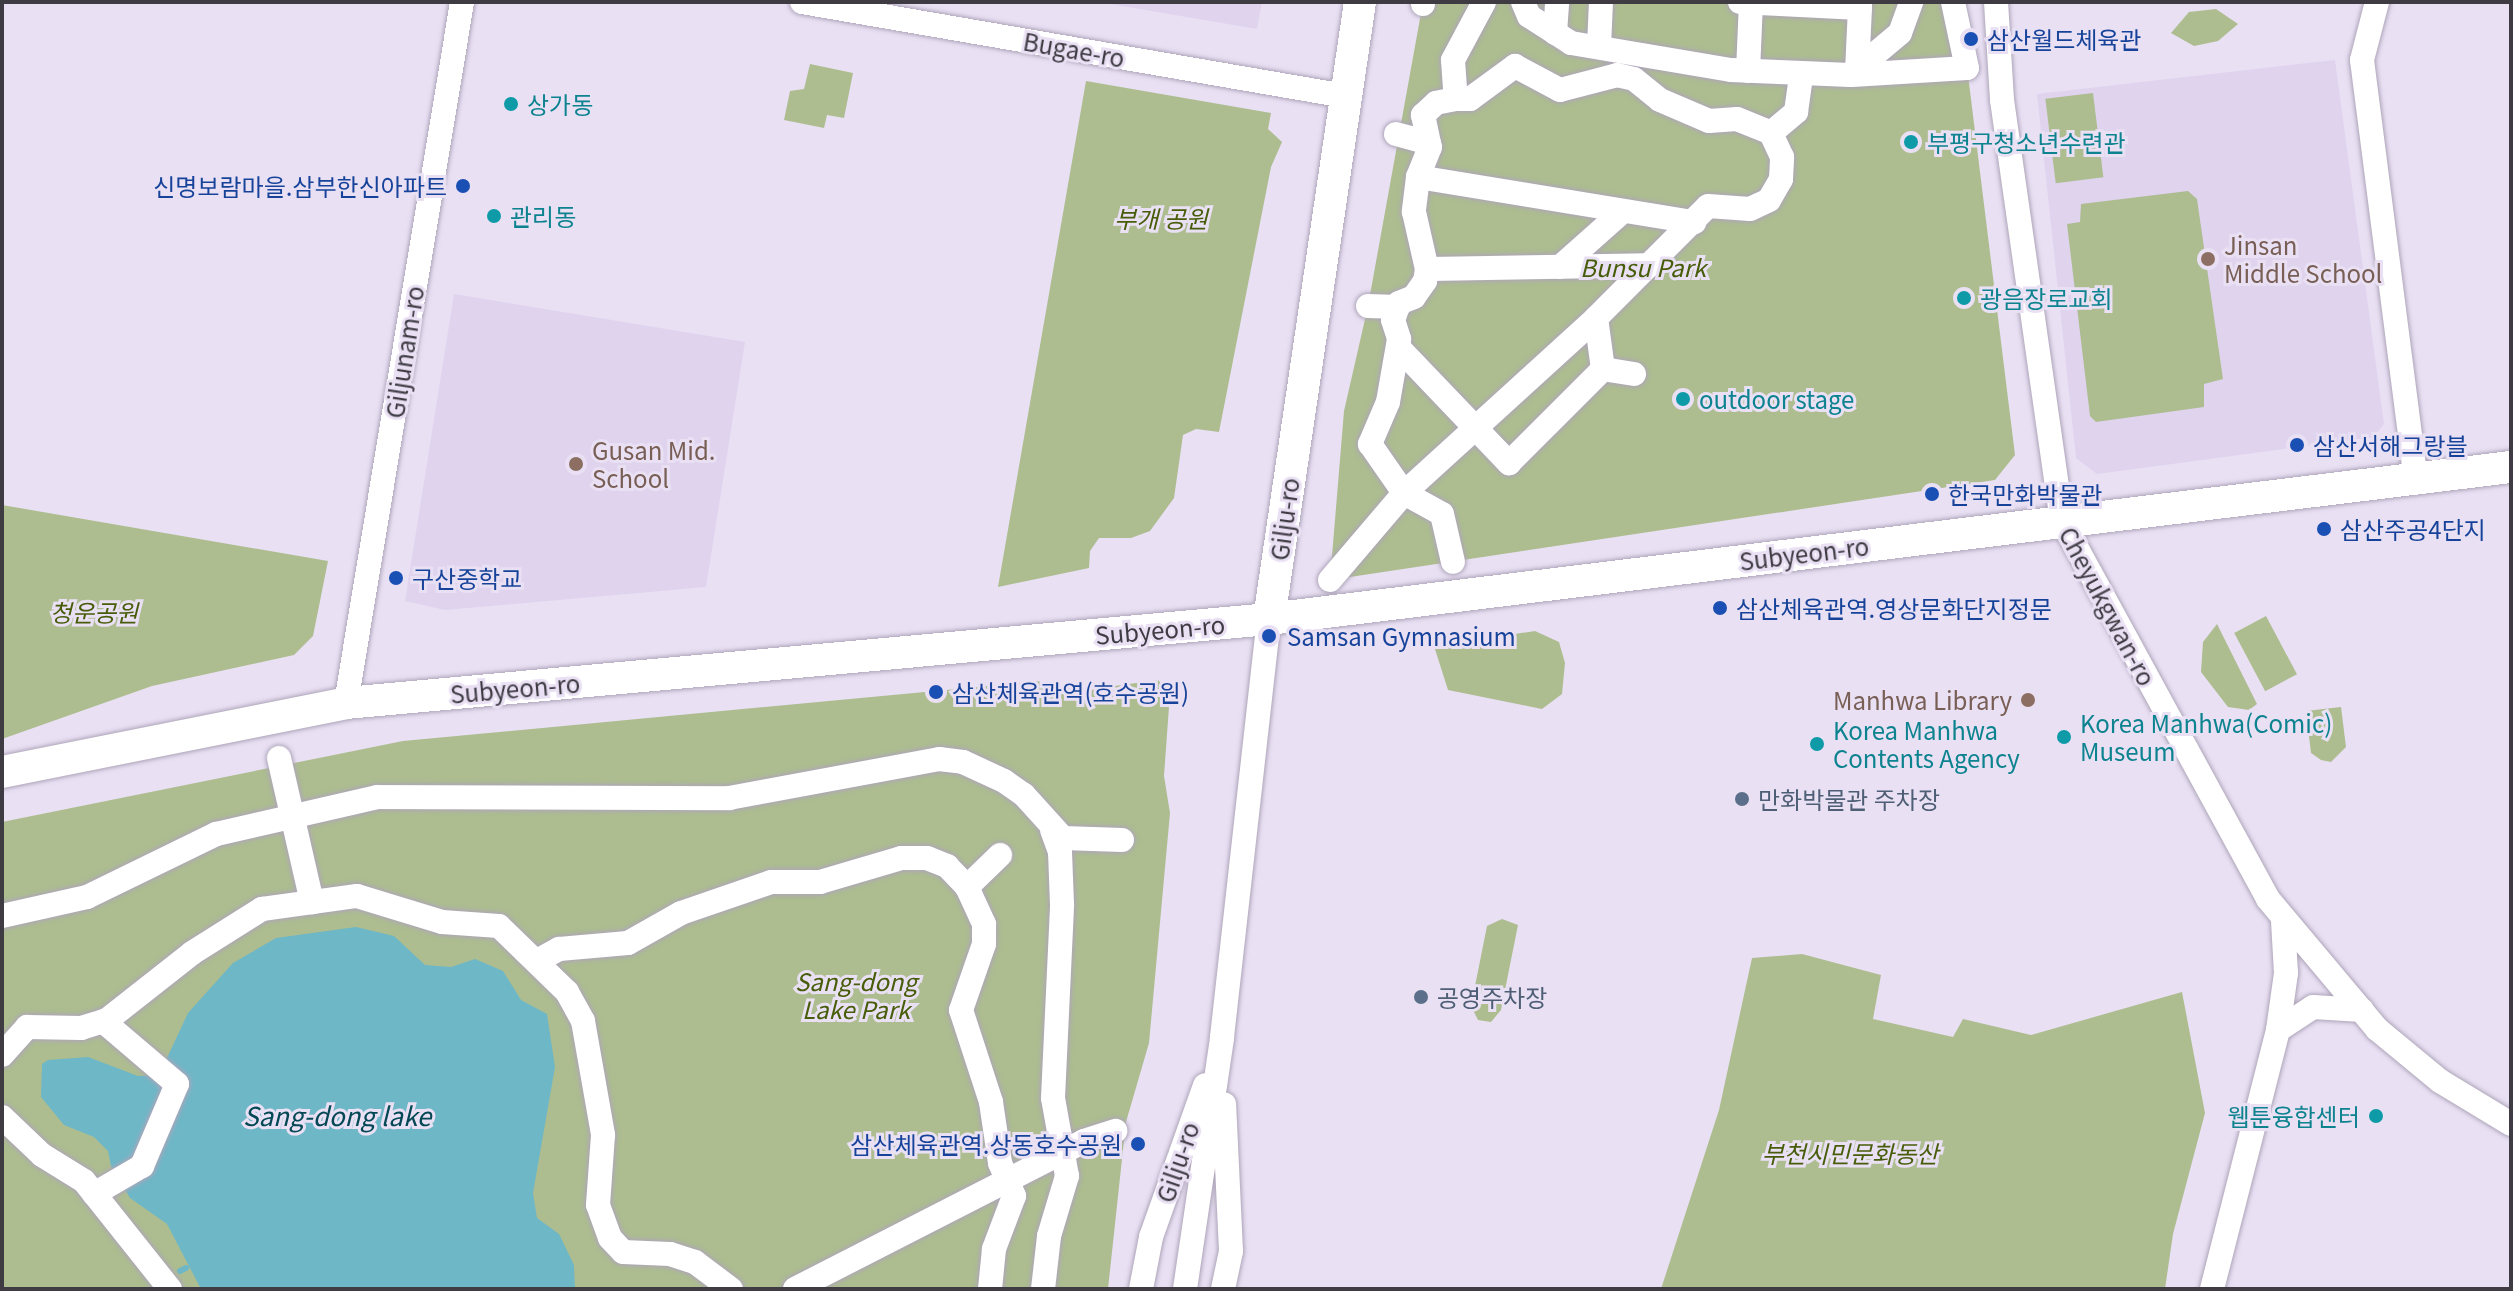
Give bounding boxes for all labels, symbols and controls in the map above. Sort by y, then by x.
place label: 삼산월드체육관 [1987,25,2142,53]
street label: Bugae-ro [1021,26,1127,72]
marker: 삼산월드체육관 [1962,30,1980,48]
place label: 상가동 [527,90,593,118]
marker: 상가동 [502,95,520,113]
place label: 부평구청소년수련관 [1927,128,2126,156]
marker: 부평구청소년수련관 [1902,133,1920,151]
place label: 신명보람마을.삼부한신아파트 [153,172,447,200]
marker: 신명보람마을.삼부한신아파트 [454,177,472,195]
place label: 관리동 [510,202,576,230]
park label: 부개 공원 [1114,204,1208,232]
marker: 관리동 [485,207,503,225]
place label: Jinsan Middle School [2224,231,2382,287]
marker: Jinsan Middle School [2199,250,2217,268]
park label: Bunsu Park [1580,253,1706,281]
street label: Giljunam-ro [379,284,429,420]
place label: 광음장로교회 [1980,284,2112,312]
marker: 광음장로교회 [1955,289,1973,307]
place label: outdoor stage [1699,385,1854,413]
marker: outdoor stage [1674,390,1692,408]
place label: 삼산서해그랑블 [2313,431,2468,459]
place label: Gusan Mid. School [592,436,716,492]
marker: 삼산서해그랑블 [2288,436,2306,454]
marker: Gusan Mid. School [567,455,585,473]
street label: Gilju-ro [1264,476,1304,562]
place label: 한국만화박물관 [1948,480,2103,508]
marker: 한국만화박물관 [1923,485,1941,503]
place label: 삼산주공4단지 [2340,515,2486,543]
marker: 삼산주공4단지 [2315,520,2333,538]
street label: Cheyukgwan-ro [2054,522,2162,690]
street label: Subyeon-ro [1738,531,1870,575]
place label: 구산중학교 [412,564,522,592]
marker: 구산중학교 [387,569,405,587]
place label: 삼산체육관역.영상문화단지정문 [1736,594,2052,622]
park label: 청운공원 [50,598,138,626]
marker: 삼산체육관역.영상문화단지정문 [1711,599,1729,617]
street label: Subyeon-ro [1094,609,1226,649]
place label: Samsan Gymnasium [1287,622,1516,650]
marker: Samsan Gymnasium [1258,625,1280,647]
street label: Subyeon-ro [449,668,581,708]
place label: 삼산체육관역(호수공원) [952,678,1189,706]
marker: 삼산체육관역(호수공원) [927,683,945,701]
place label: Manhwa Library [1833,686,2012,714]
marker: Manhwa Library [2019,691,2037,709]
place label: Korea Manhwa(Comic) Museum [2080,709,2332,765]
place label: Korea Manhwa Contents Agency [1833,716,2020,772]
marker: Korea Manhwa(Comic) Museum [2055,728,2073,746]
marker: Korea Manhwa Contents Agency [1808,735,1826,753]
place label: 만화박물관 주차장 [1758,785,1940,813]
marker: 만화박물관 주차장 [1733,790,1751,808]
park label: Sang-dong Lake Park [795,967,917,1023]
place label: 공영주차장 [1437,983,1547,1011]
marker: 공영주차장 [1412,988,1430,1006]
water label: Sang-dong lake [243,1099,431,1131]
place label: 웹툰융합센터 [2228,1102,2360,1130]
marker: 웹툰융합센터 [2367,1107,2385,1125]
street label: Gilju-ro [1150,1118,1204,1206]
place label: 삼산체육관역.상동호수공원 [850,1130,1122,1158]
marker: 삼산체육관역.상동호수공원 [1129,1135,1147,1153]
park label: 부천시민문화동산 [1762,1139,1938,1167]

